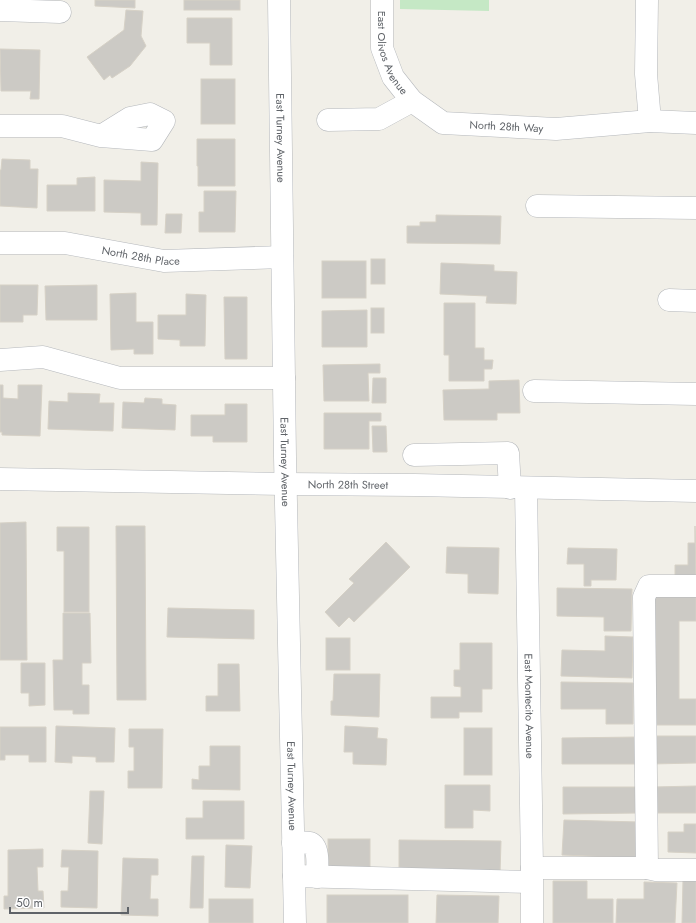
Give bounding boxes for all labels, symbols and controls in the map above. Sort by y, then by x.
street label: East Olivos Avenue [374,11,412,98]
street label: East Turney Avenue [272,93,289,183]
street label: North 28th Way [469,116,544,136]
street label: North 28th Place [101,242,180,269]
street label: East Turney Avenue [276,417,294,507]
street label: North 28th Street [308,476,389,493]
street label: East Montecito Avenue [521,653,538,759]
street label: East Turney Avenue [283,741,301,831]
scale bar [10,889,128,915]
text: 50 m [16,894,43,912]

